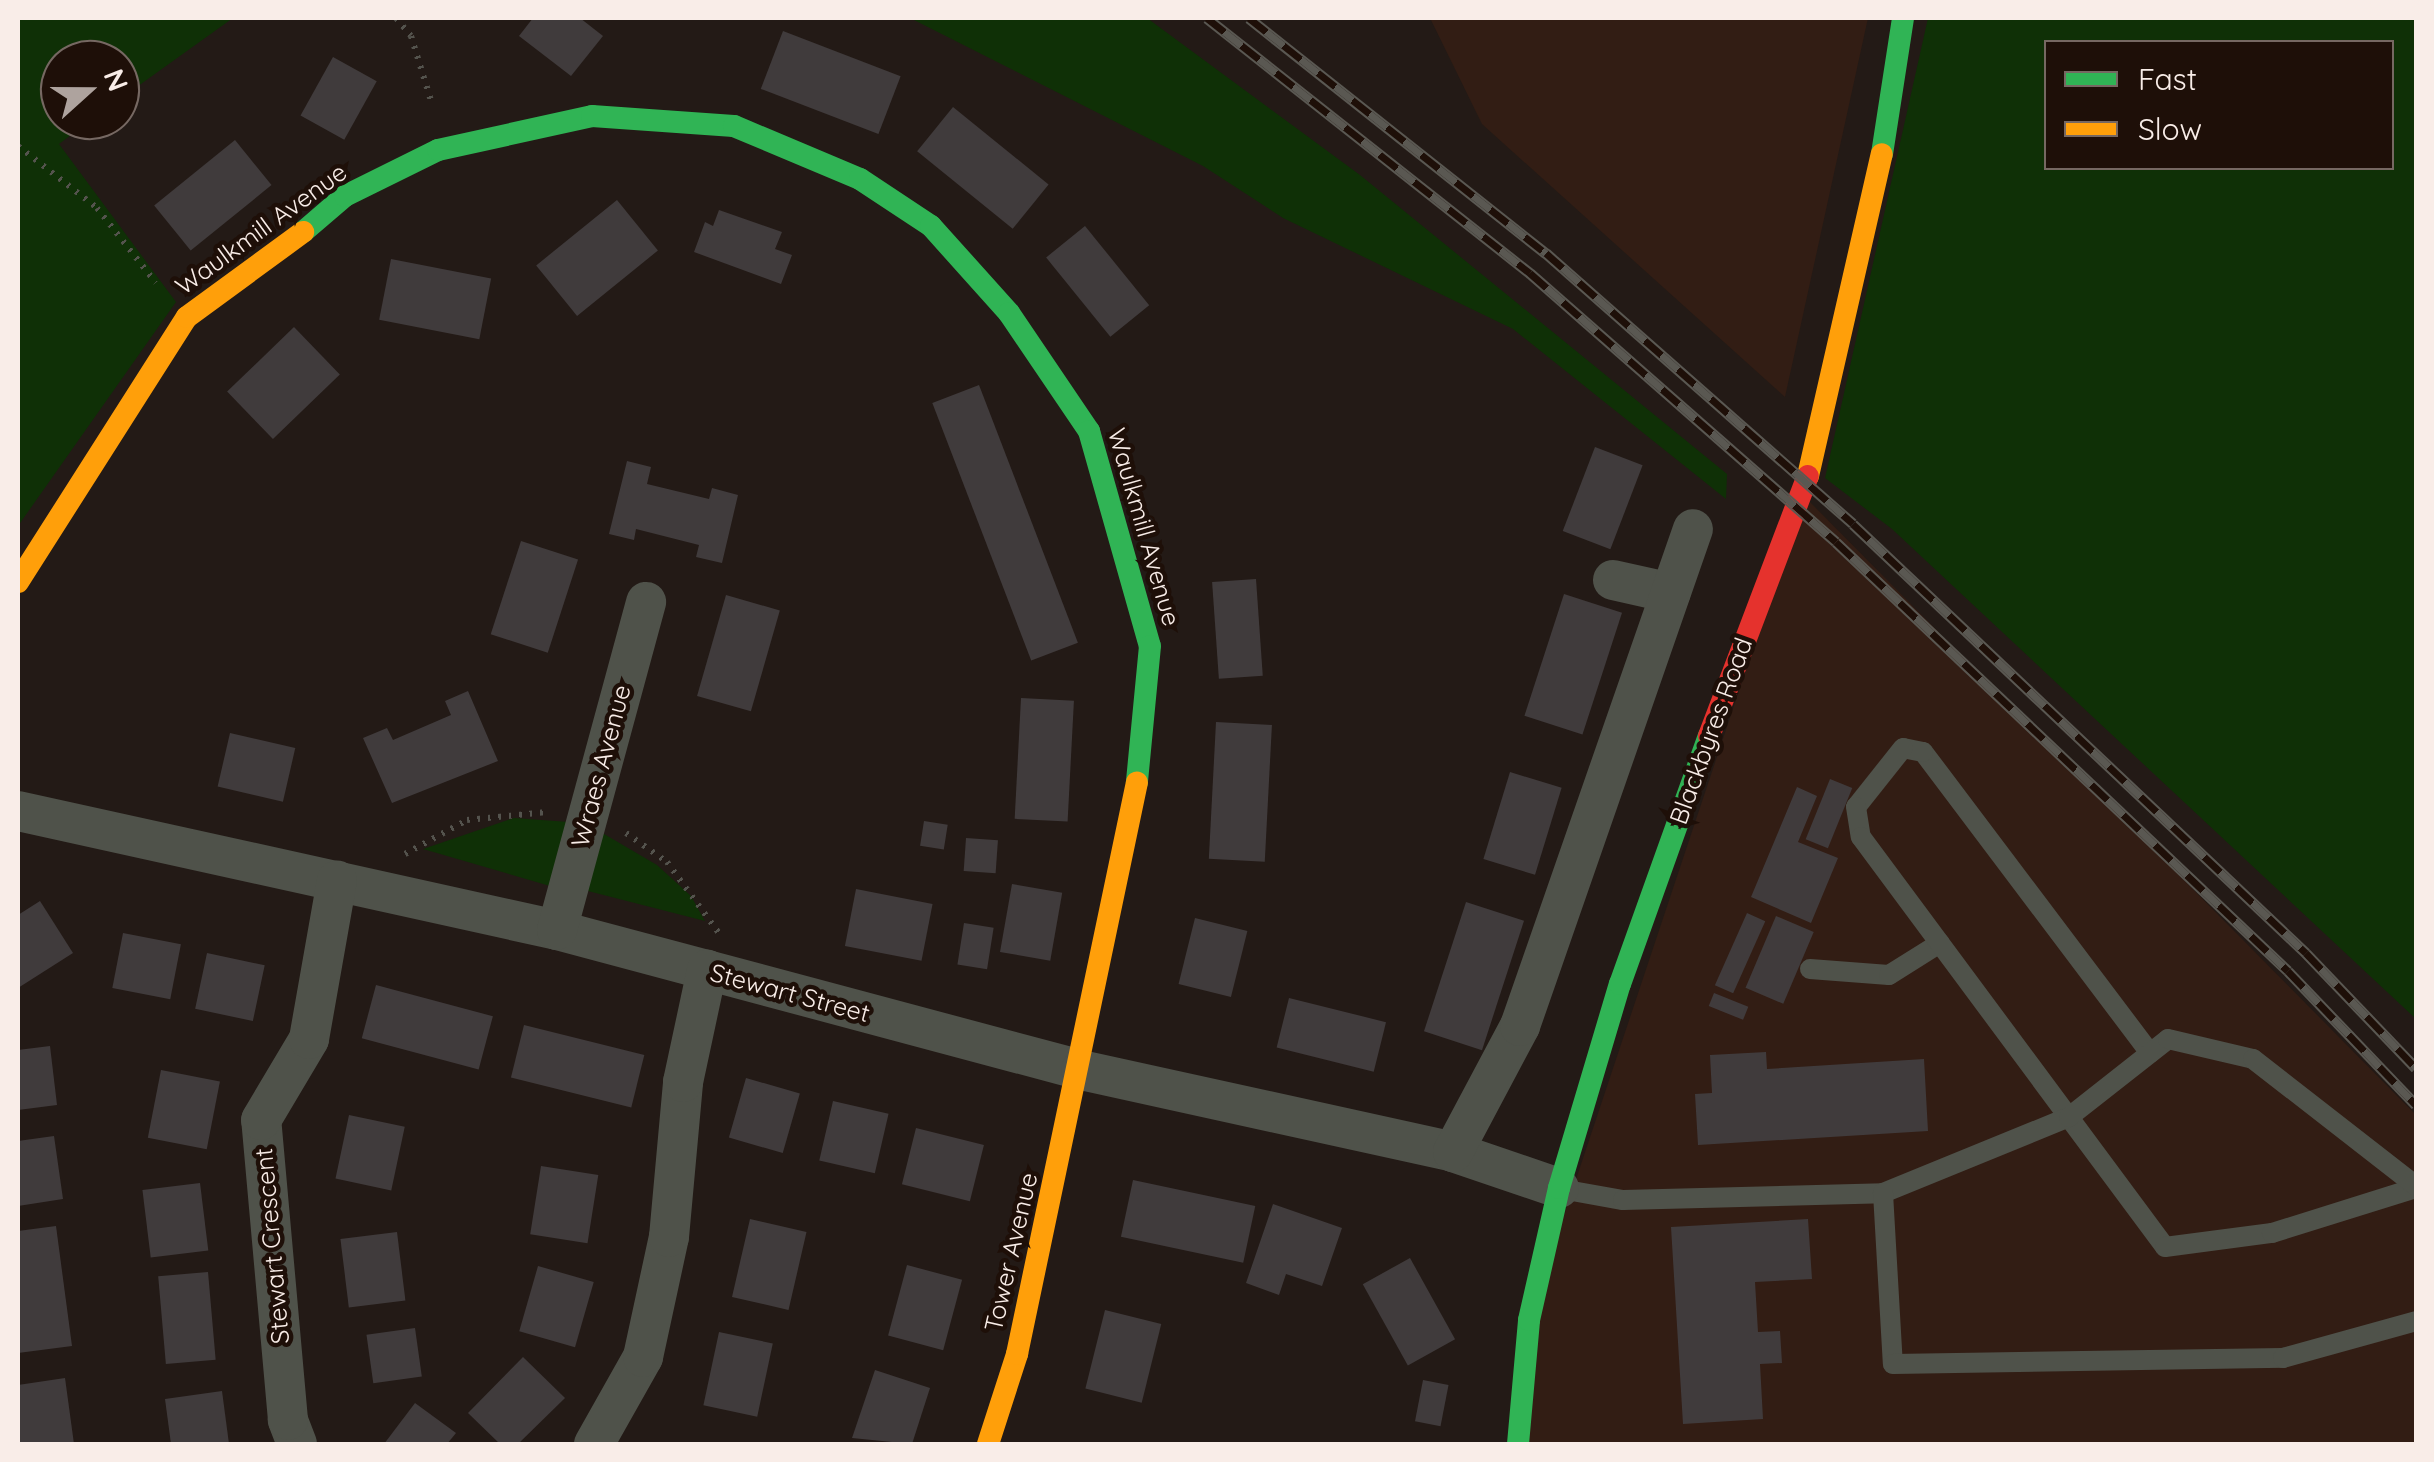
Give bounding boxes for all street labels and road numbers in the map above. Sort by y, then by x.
street label: Waulkmill Avenue [170,157,352,301]
street label: Waulkmill Avenue [1101,425,1187,629]
street label: Blackbyres Road [1663,634,1759,828]
street label: Wraes Avenue [565,682,637,850]
street label: Stewart Street [707,957,873,1029]
street label: Stewart Crescent [248,1147,296,1345]
street label: Tower Avenue [978,1170,1044,1334]

